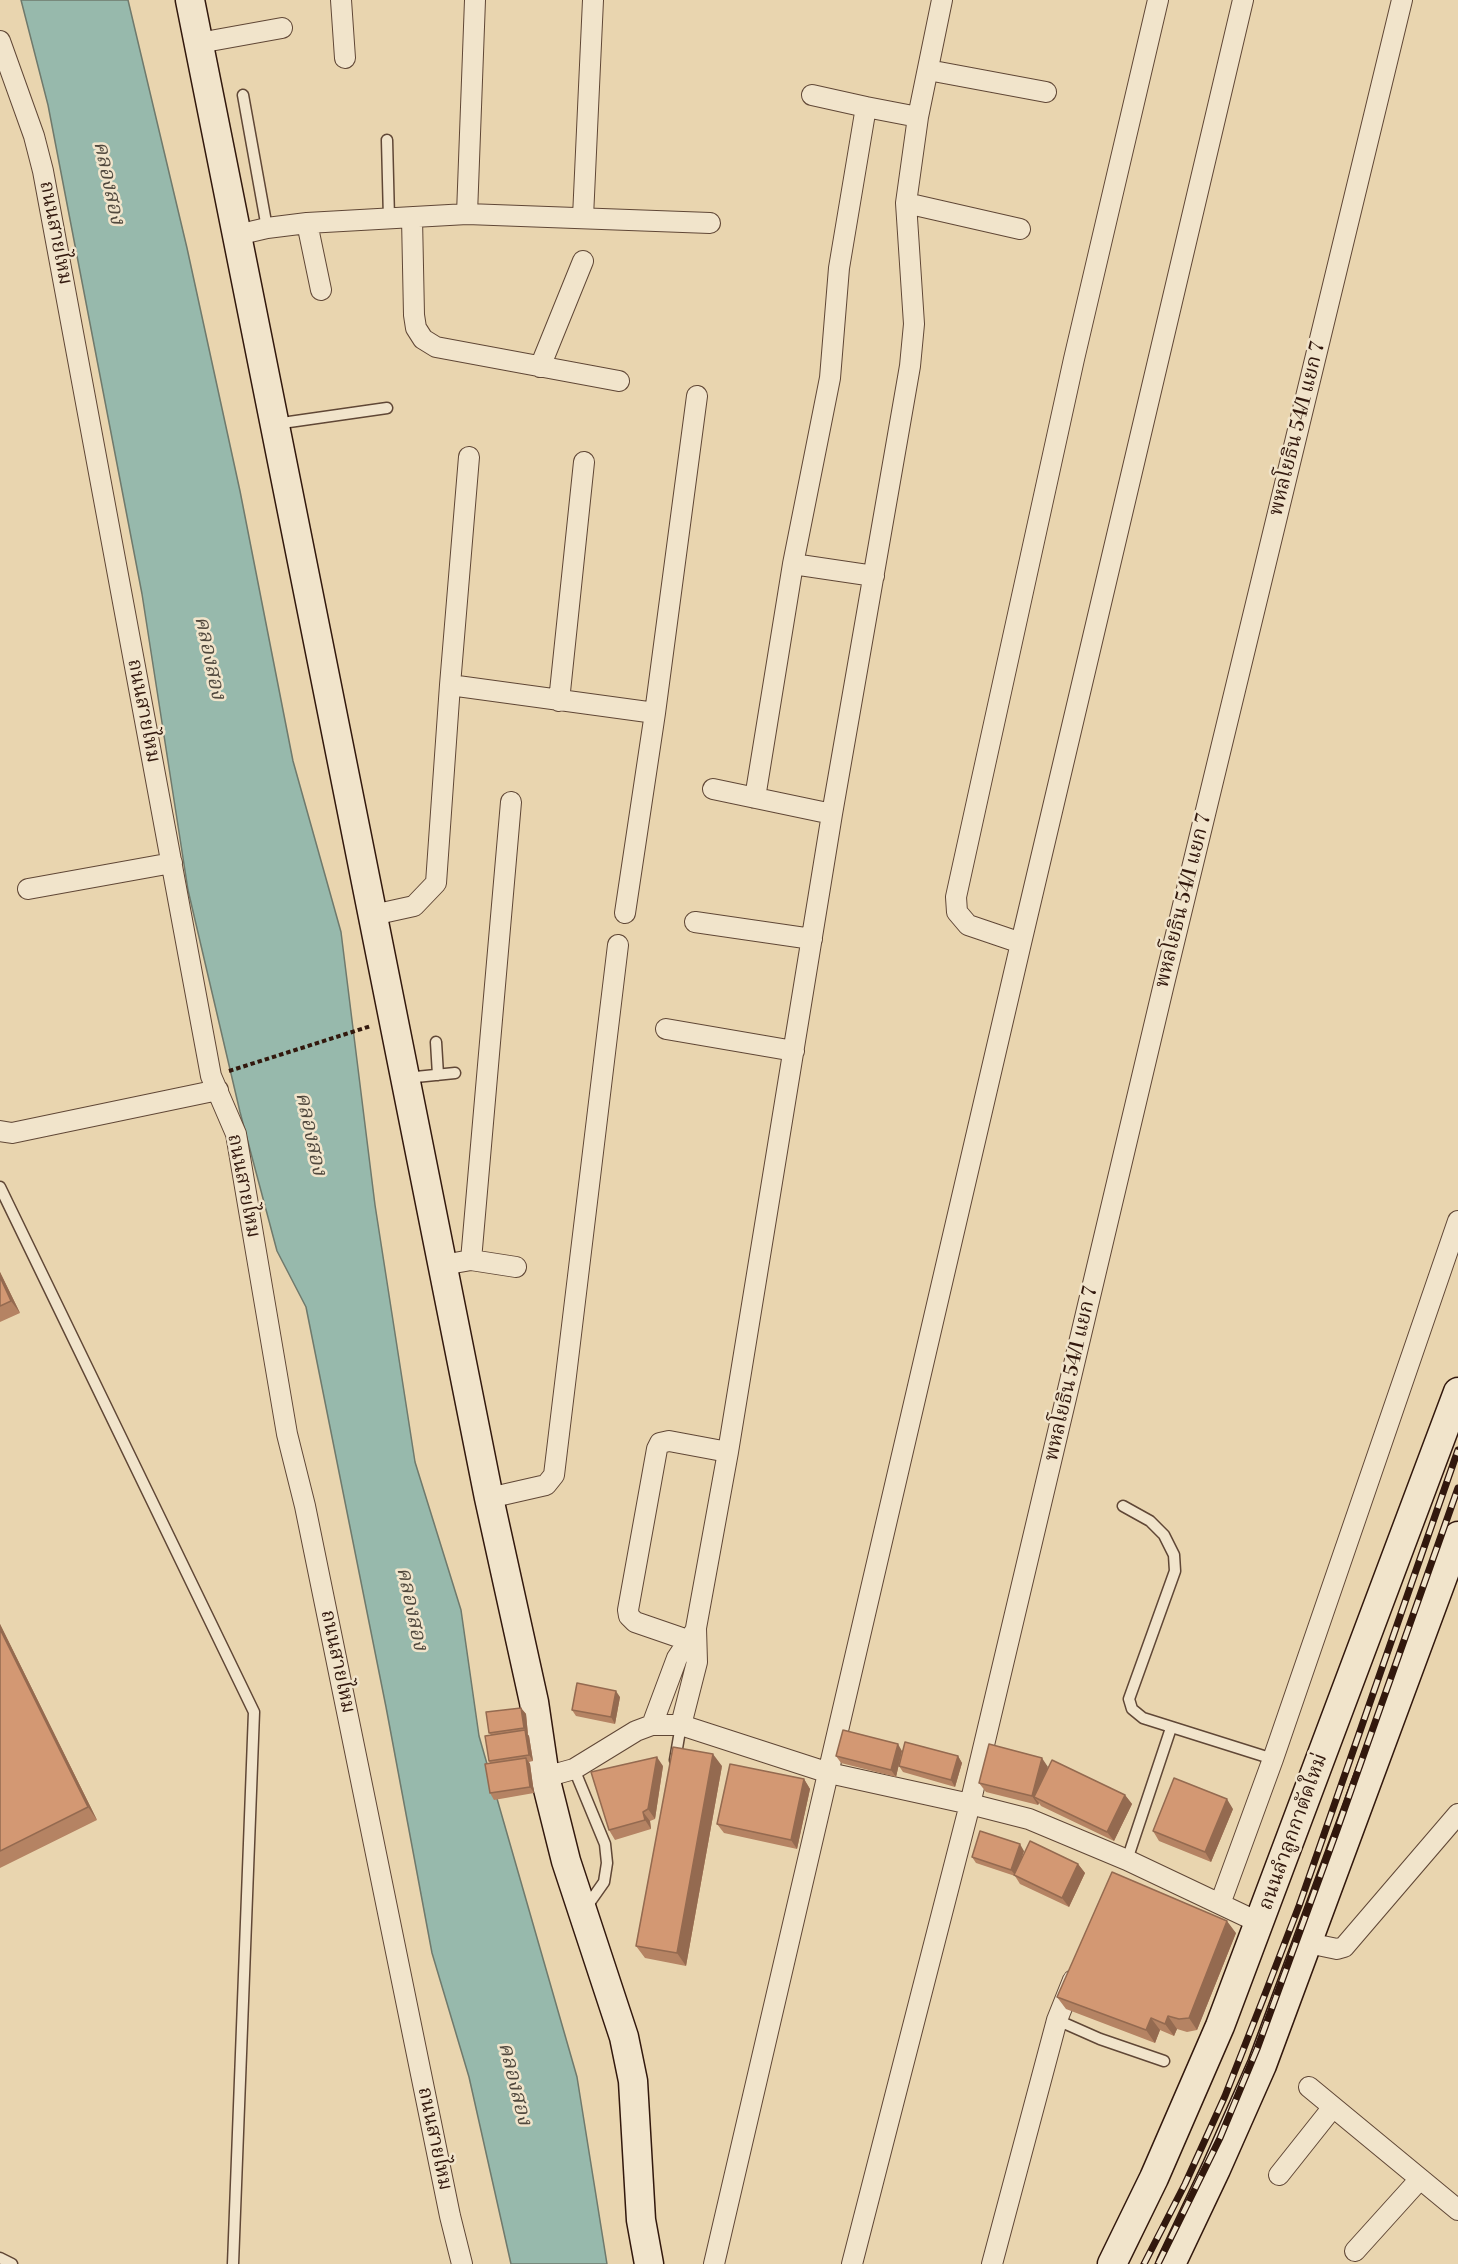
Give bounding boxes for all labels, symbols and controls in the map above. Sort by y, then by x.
water label: คลองสอง [87,139,129,227]
street label: ถนนสายไหม [33,179,77,287]
street label: พหลโยธิน 54/1 แยก 7 [1265,340,1331,518]
water label: คลองสอง [188,614,230,702]
street label: ถนนสายไหม [121,657,165,765]
street label: พหลโยธิน 54/1 แยก 7 [1151,812,1217,990]
water label: คลองสอง [289,1090,331,1178]
street label: ถนนสายไหม [221,1132,265,1240]
street label: พหลโยธิน 54/1 แยก 7 [1040,1284,1104,1464]
water label: คลองสอง [390,1565,432,1653]
street label: ถนนสายไหม [314,1608,360,1716]
street label: ถนนลำลูกกาตัดใหม่ [1255,1750,1333,1914]
water label: คลองสอง [492,2040,536,2128]
street label: ถนนสายไหม [411,2085,457,2193]

